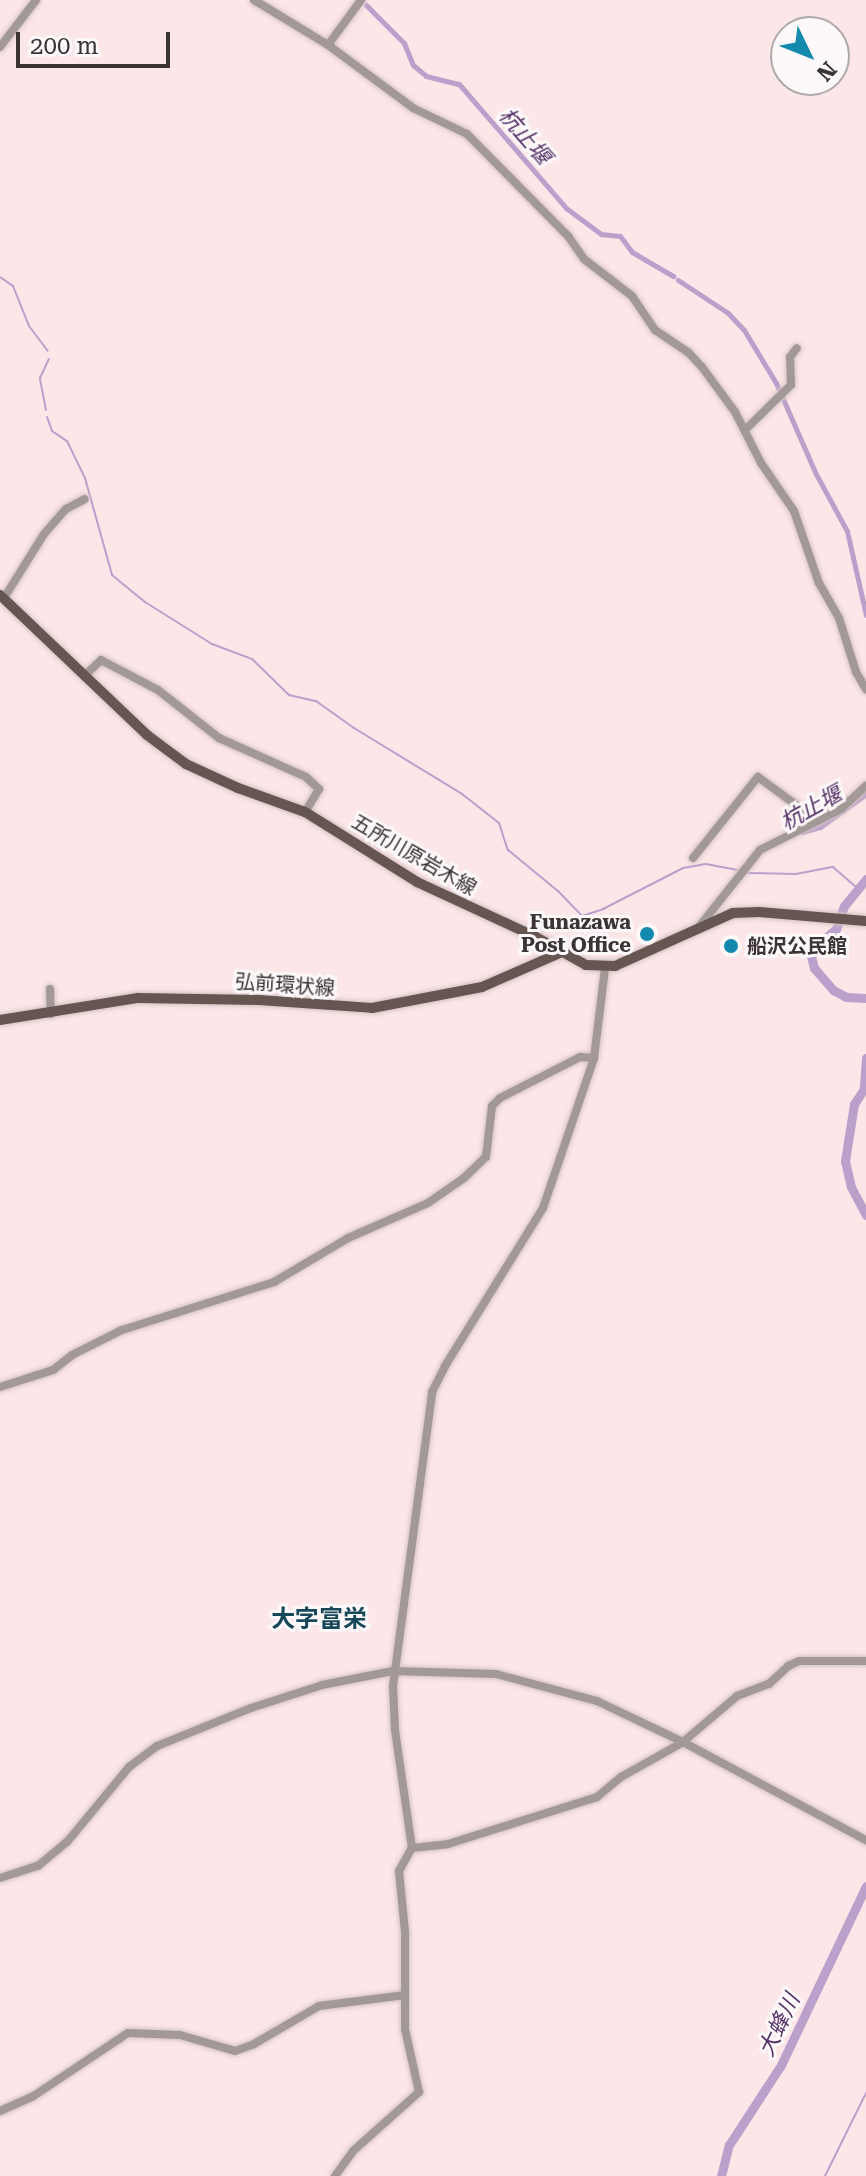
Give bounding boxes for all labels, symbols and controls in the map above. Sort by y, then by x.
scale bar [20,16,174,66]
north arrow [770,16,850,96]
text: 200 m [30,32,98,60]
text: N [812,57,841,86]
water label: 杭止堰 [493,102,557,170]
water label: 杭止堰 [776,780,846,836]
street label: 五所川原岩木線 [347,810,481,900]
place label: Funazawa Post Office [521,910,631,957]
marker: Funazawa Post Office [638,925,656,943]
place label: 船沢公民館 [747,934,847,958]
marker: 船沢公民館 [722,937,740,955]
street label: 弘前環状線 [234,970,336,1000]
district label: 大字富栄 [271,1606,367,1634]
water label: 大蜂川 [753,1990,805,2060]

